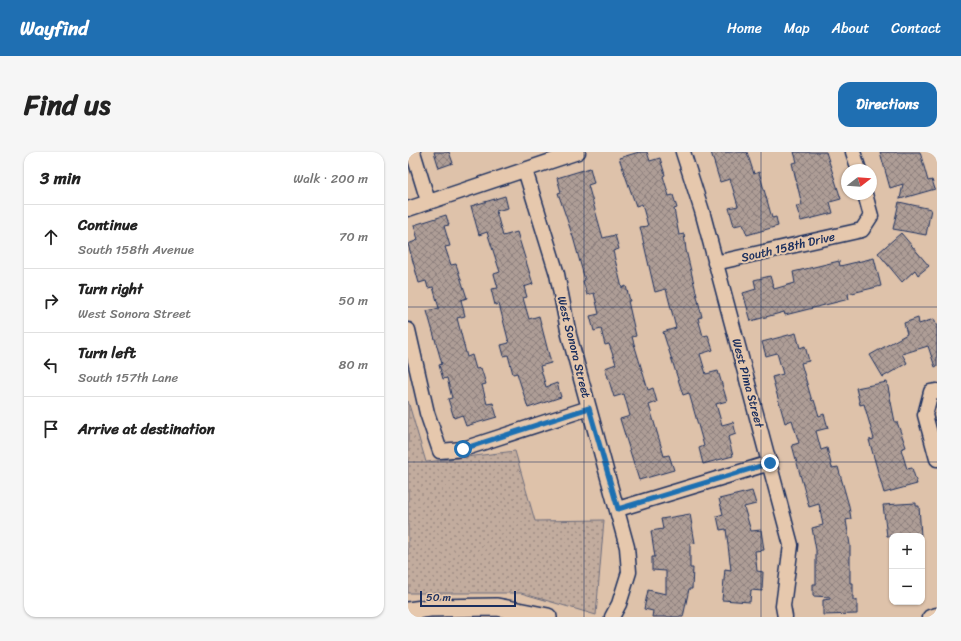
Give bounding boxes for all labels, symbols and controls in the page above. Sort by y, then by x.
text: Wayfind [20,12,88,45]
text: Home [727,16,762,41]
text: Map [784,16,810,41]
text: About [832,16,869,41]
text: Contact [891,16,941,41]
text: Find us [24,80,111,129]
button: Directions [838,82,937,127]
text: 3 min [40,163,81,193]
north arrow [841,164,877,200]
text: Walk · 200 m [293,167,368,190]
text: Continue [78,212,138,238]
text: 70 m [339,225,368,248]
icon: ahead [40,226,62,248]
street label: South 158th Drive [739,226,837,268]
text: South 158th Avenue [78,238,194,261]
text: Turn right [78,276,143,302]
text: 50 m [338,289,368,312]
icon: right [40,290,62,312]
street label: West Sonora Street [551,294,597,400]
text: West Sonora Street [78,302,191,325]
street label: West Pima Street [725,336,771,431]
text: Turn left [78,340,136,366]
text: 80 m [339,353,368,376]
icon: left [40,354,62,376]
text: South 157th Lane [78,366,178,389]
text: Arrive at destination [78,416,215,442]
icon: arrive [40,418,62,440]
route start [454,440,472,458]
route end [761,454,779,472]
map controls [889,533,925,605]
button: + [889,533,925,569]
button: − [889,569,925,605]
text: 50 m [426,588,451,607]
scale bar [420,589,516,608]

